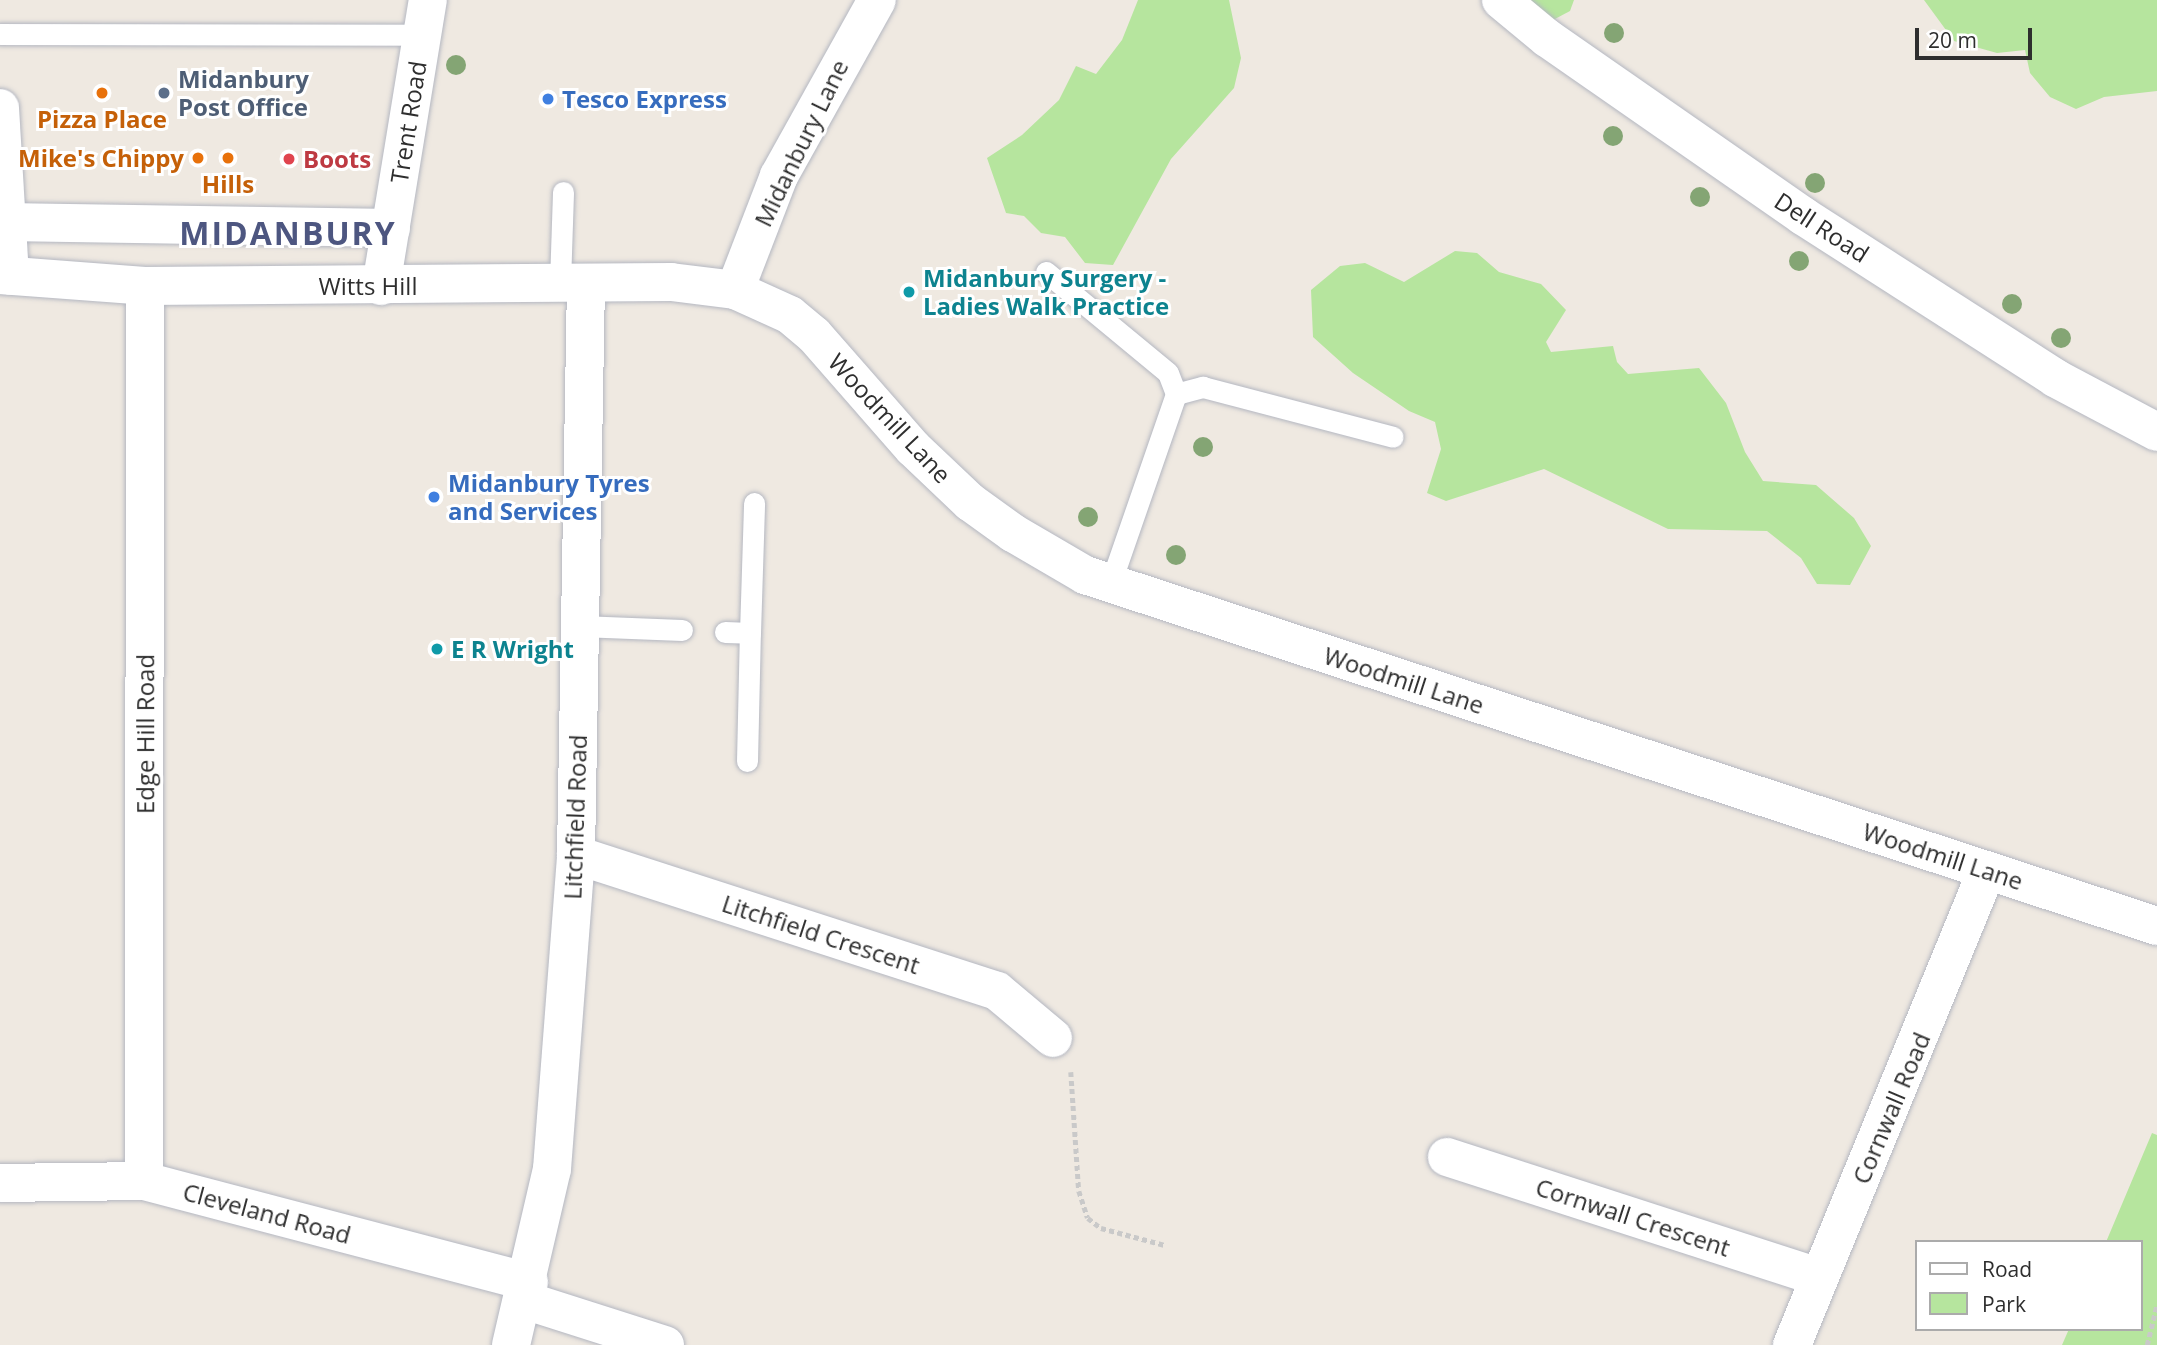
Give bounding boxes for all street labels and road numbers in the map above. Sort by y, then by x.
street label: Midanbury Lane [748,55,854,231]
street label: Trent Road [384,59,432,185]
street label: Dell Road [1769,186,1875,268]
street label: Witts Hill [319,272,417,300]
street label: Woodmill Lane [823,347,957,489]
street label: Woodmill Lane [1320,641,1488,719]
street label: Edge Hill Road [131,654,159,814]
street label: Litchfield Road [558,734,592,900]
street label: Woodmill Lane [1859,817,2027,895]
street label: Litchfield Crescent [719,888,923,980]
street label: Cornwall Road [1846,1028,1936,1188]
street label: Cornwall Crescent [1532,1172,1734,1262]
street label: Cleveland Road [180,1177,354,1249]

